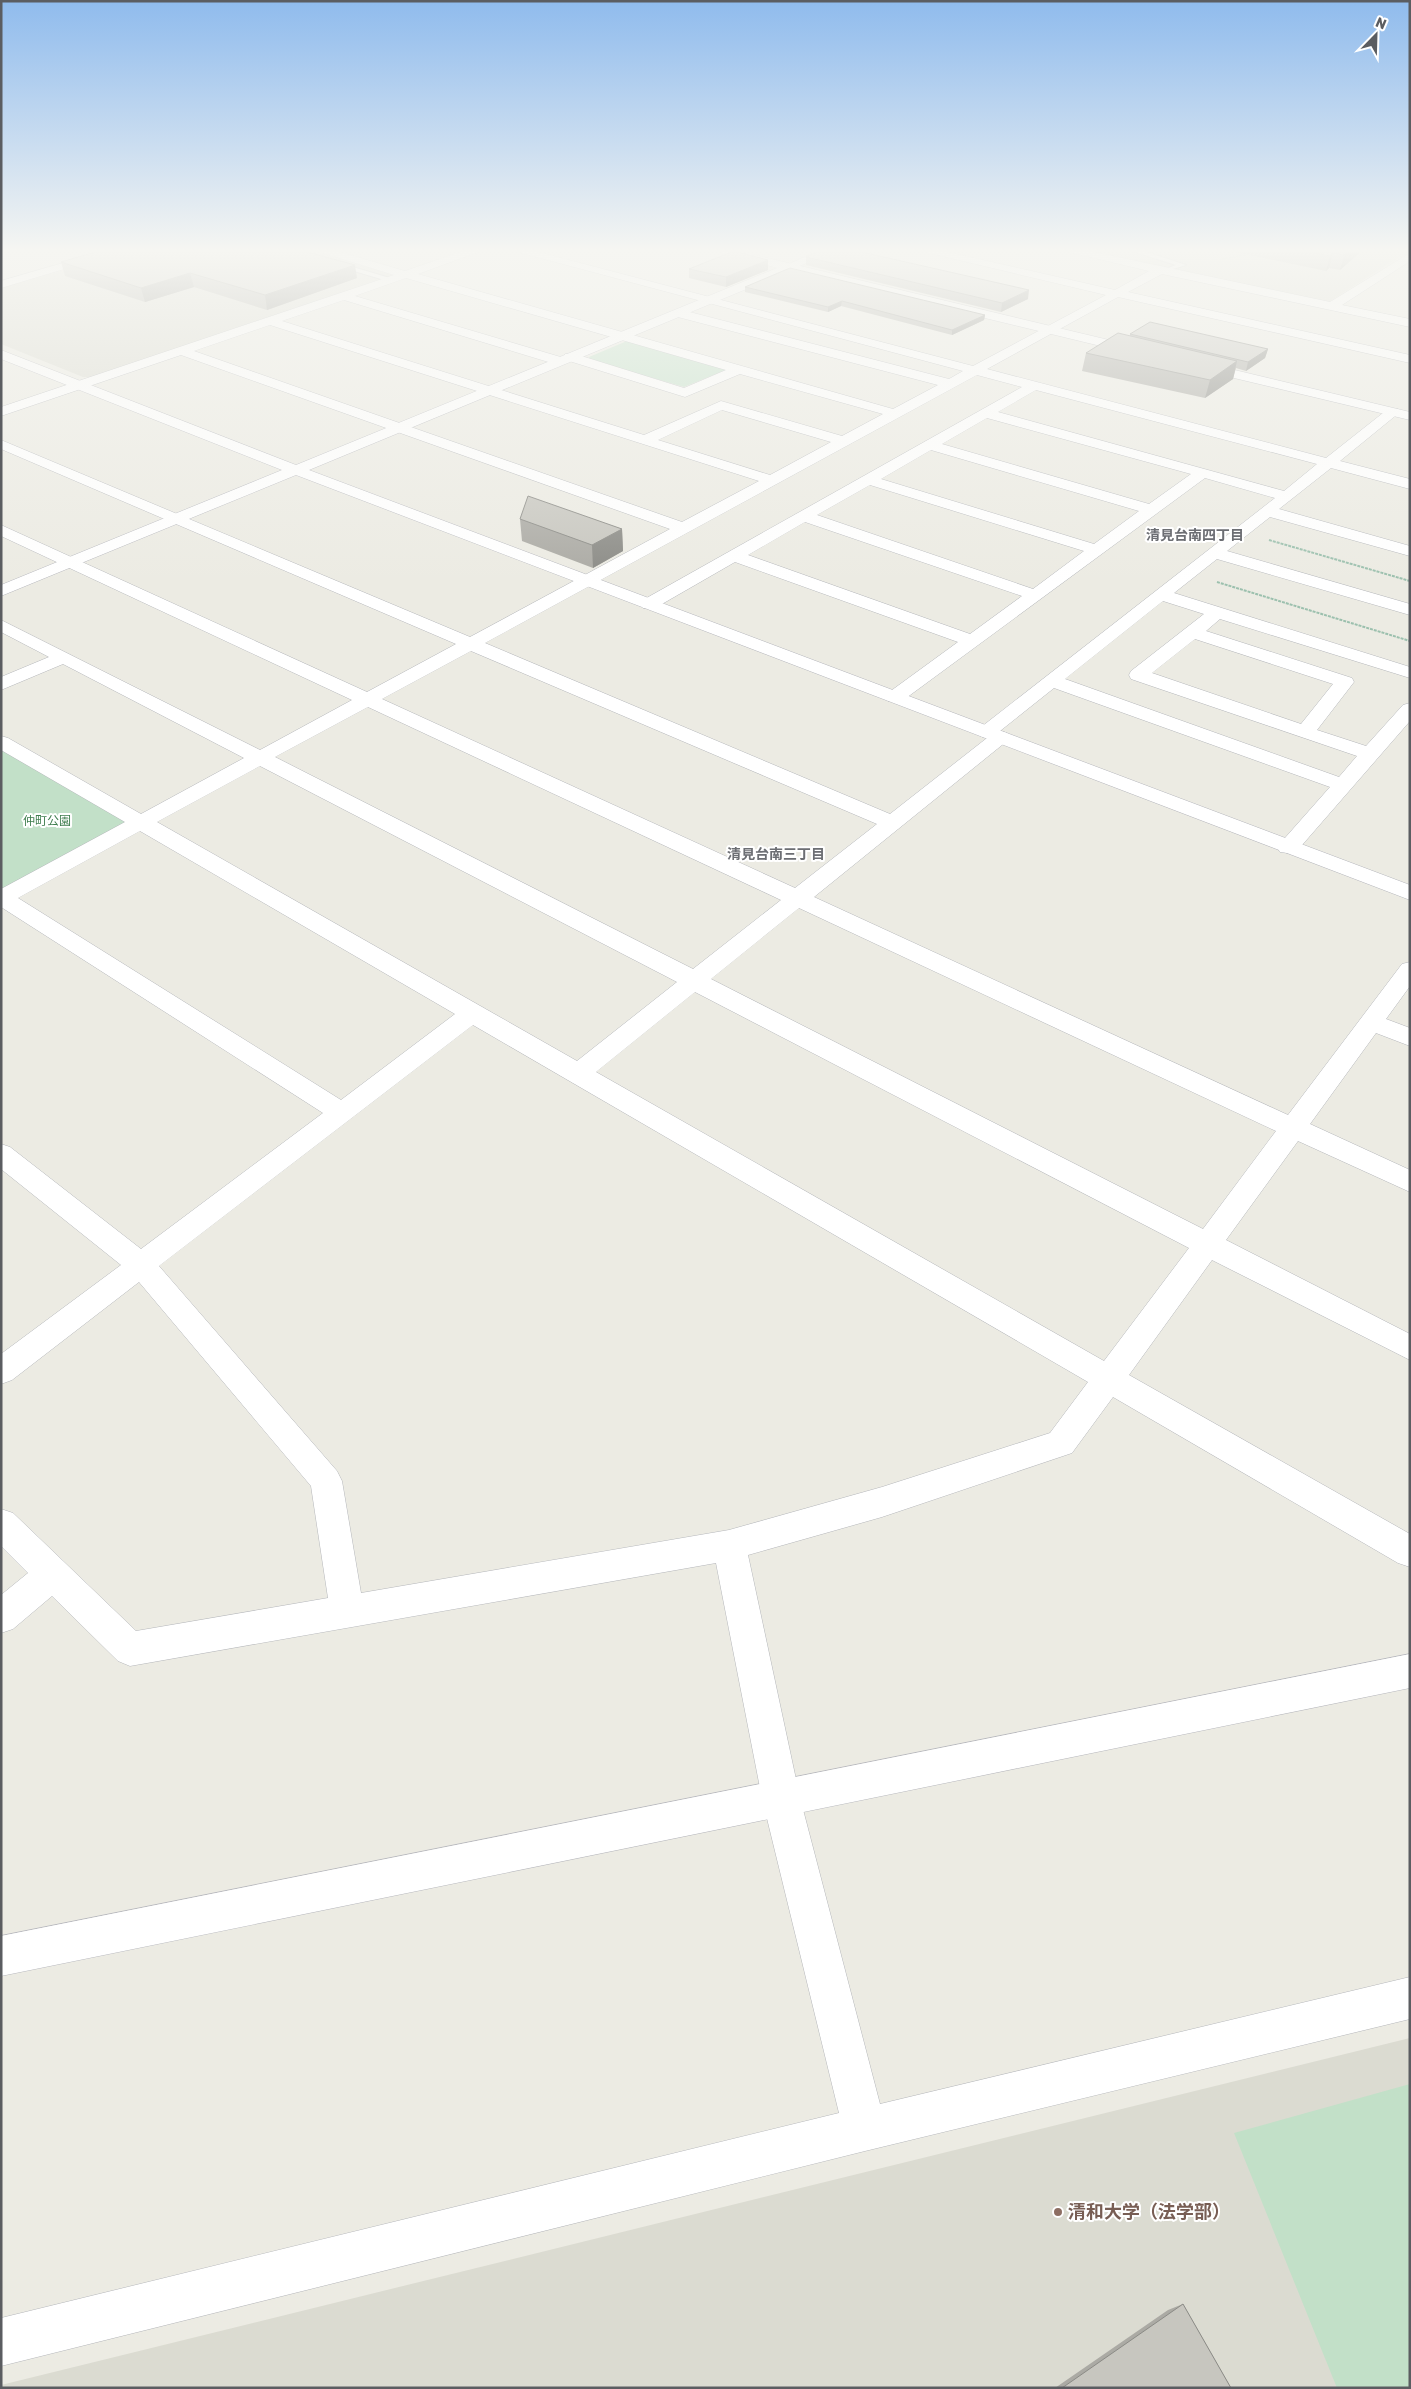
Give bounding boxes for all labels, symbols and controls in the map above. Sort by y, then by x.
north arrow [1351,10,1401,60]
text: N [1373,14,1389,33]
district label: 清見台南四丁目 [1146,527,1244,544]
park label: 仲町公園 [23,814,71,828]
district label: 清見台南三丁目 [727,846,825,863]
place label: 清和大学（法学部） [1068,2201,1230,2223]
marker: 清和大学（法学部） [1052,2206,1064,2218]

